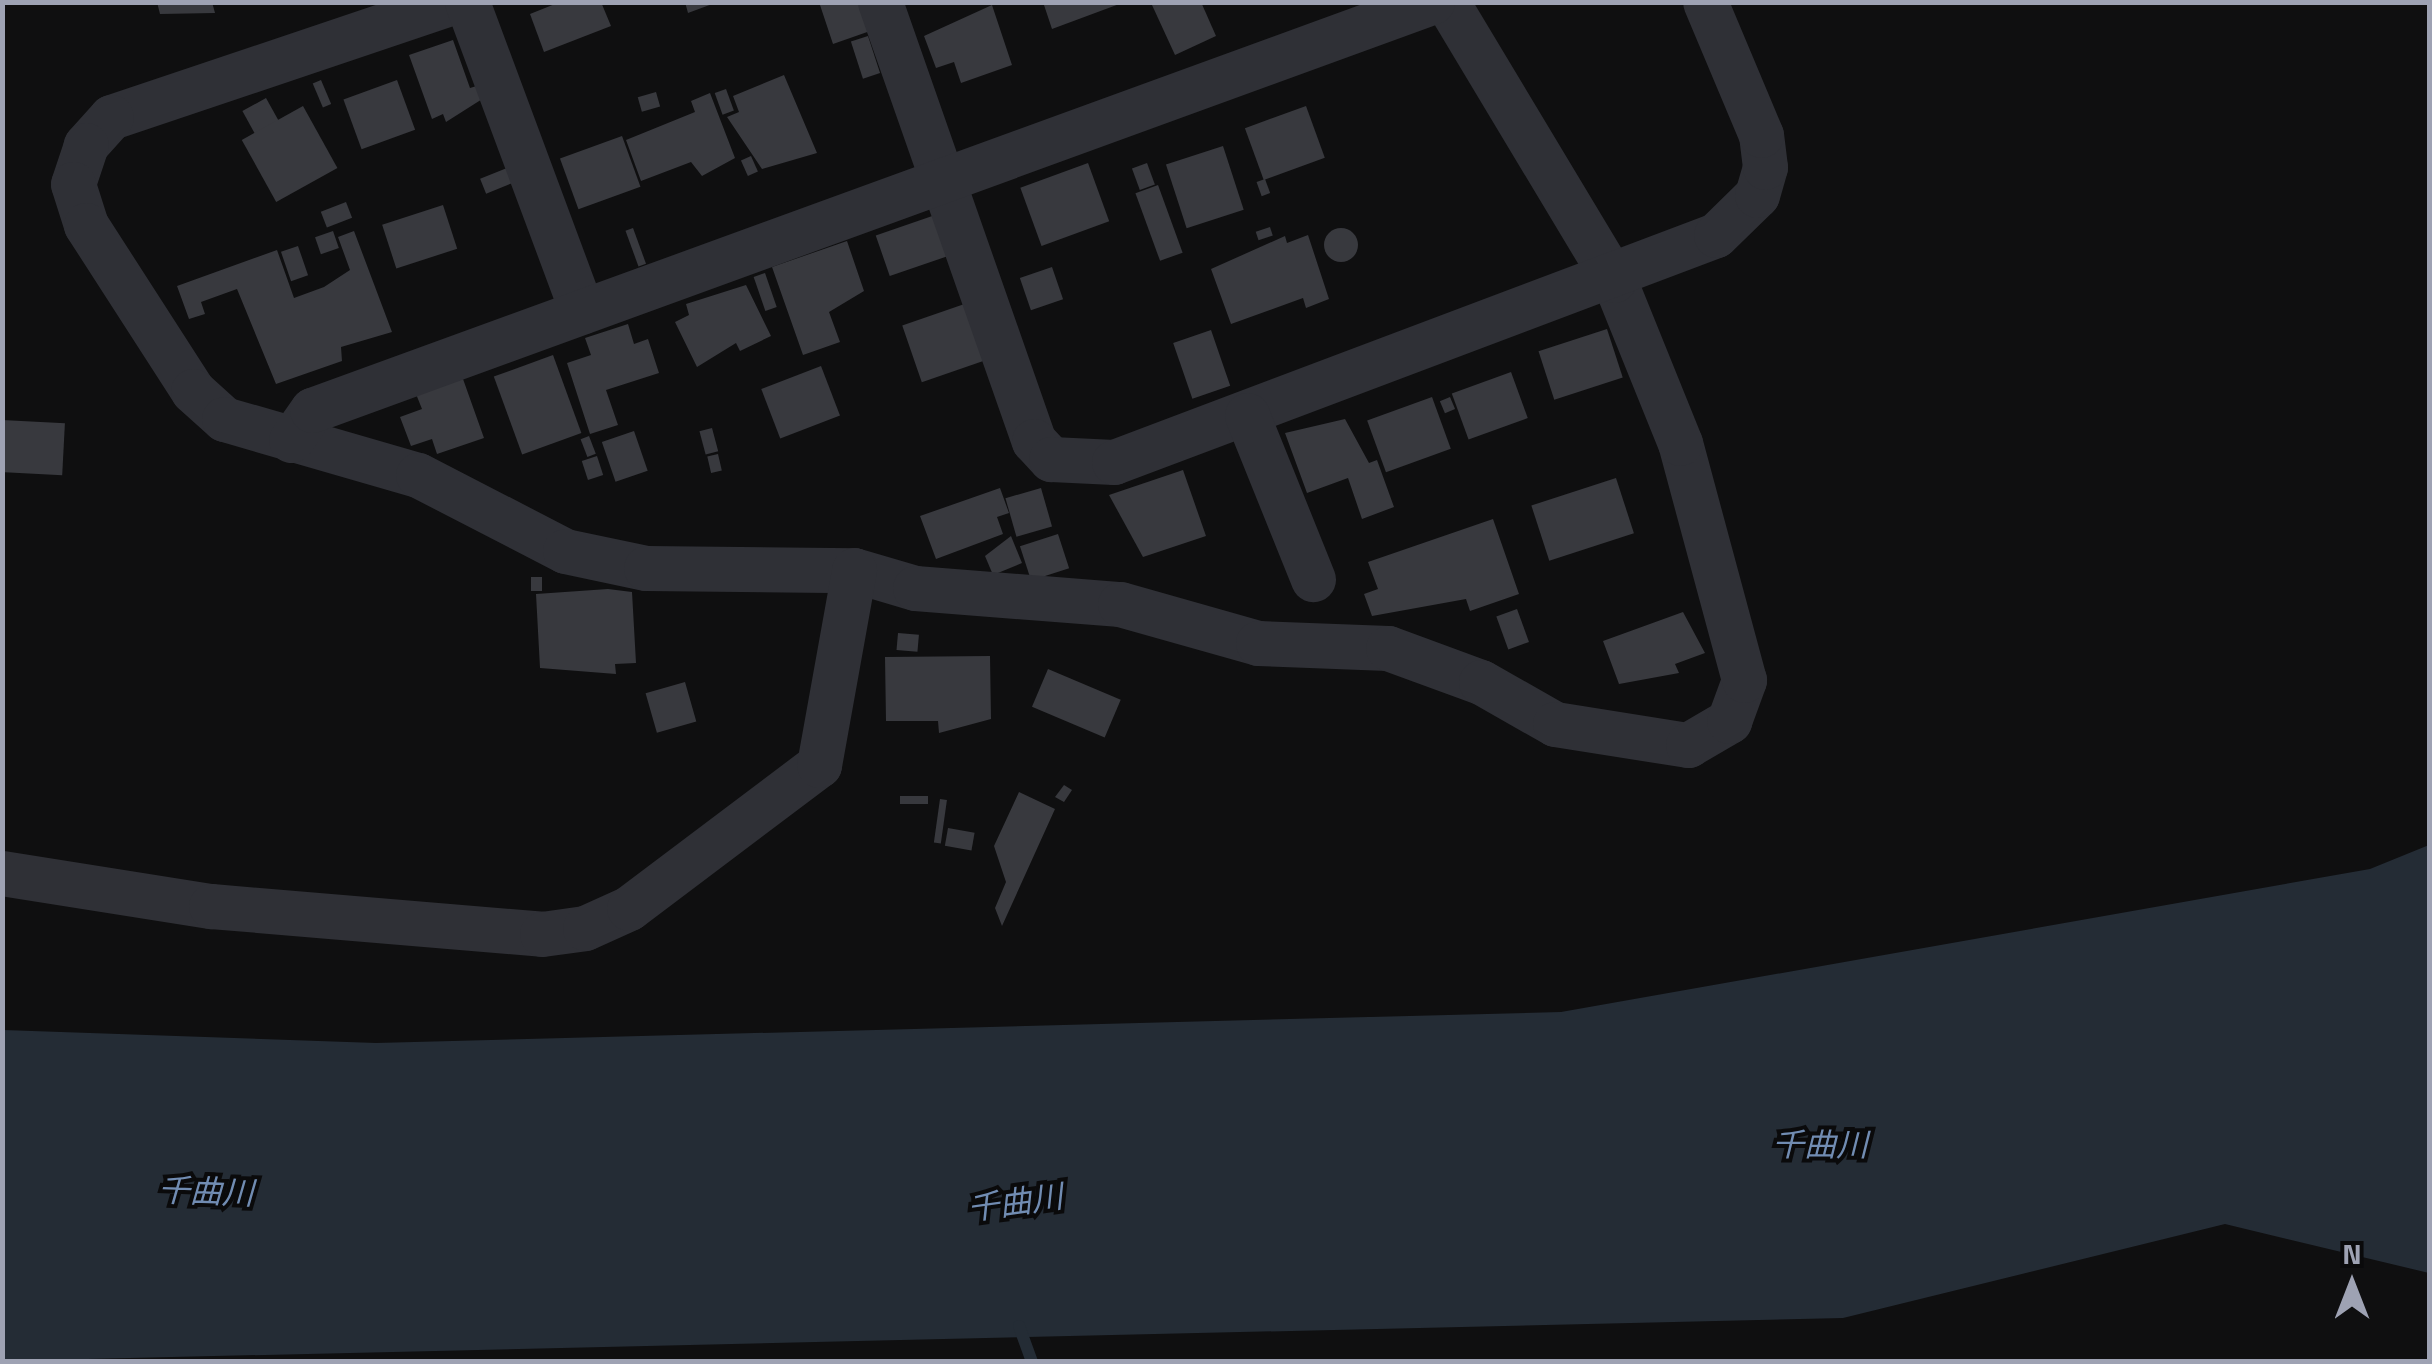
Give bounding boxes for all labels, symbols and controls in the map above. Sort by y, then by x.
water label: 千曲川 [1772,1125,1868,1163]
water label: 千曲川 [157,1170,255,1212]
water label: 千曲川 [965,1176,1065,1228]
text: N [2342,1232,2362,1275]
north arrow [2302,1234,2402,1334]

